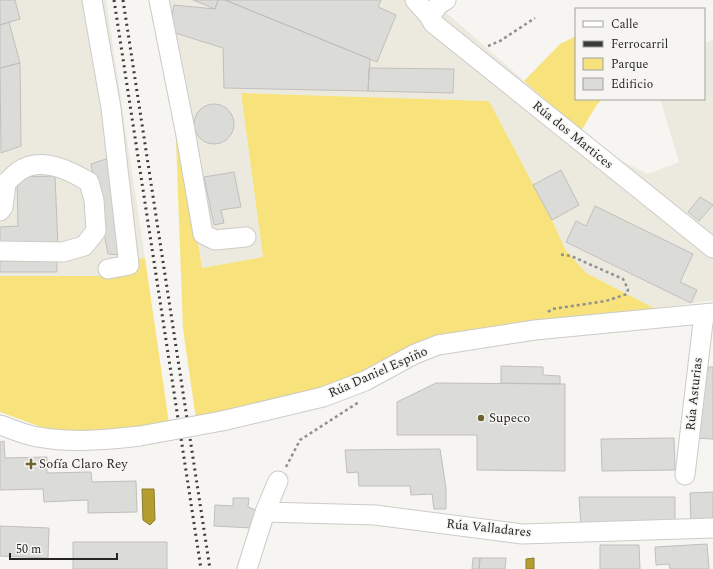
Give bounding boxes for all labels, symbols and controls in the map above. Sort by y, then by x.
legend [575,8,705,100]
text: Calle [611,15,639,34]
text: Ferrocarril [611,35,668,54]
text: Parque [611,55,648,74]
text: Edificio [611,75,653,94]
street label: Rúa dos Martices [528,96,618,174]
street label: Rúa Daniel Espiño [325,341,431,403]
street label: Rúa Asturias [680,356,708,432]
place label: Supeco [489,408,530,428]
marker: Supeco [476,413,486,423]
place label: Sofía Claro Rey [39,454,128,474]
marker: Sofía Claro Rey [26,459,36,469]
street label: Rúa Valladares [445,514,533,542]
scale bar [10,535,117,561]
text: 50 m [16,540,41,559]

